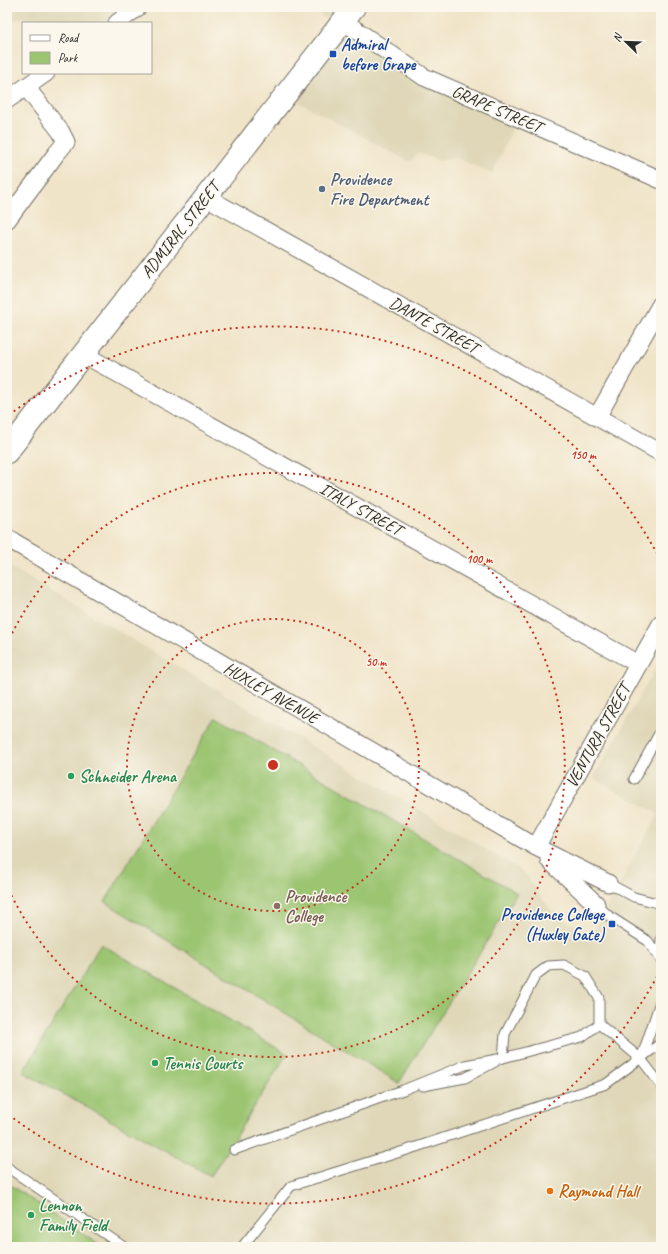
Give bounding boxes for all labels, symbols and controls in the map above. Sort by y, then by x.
legend [22,22,152,74]
north arrow [606,22,646,62]
text: Road [58,30,80,46]
text: N [609,30,625,44]
place label: Admiral before Grape [341,34,417,75]
marker: Admiral before Grape [328,49,338,59]
text: Park [58,50,79,66]
street label: GRAPE STREET [449,81,548,139]
place label: Providence Fire Department [330,169,431,210]
street label: ADMIRAL STREET [136,175,227,282]
marker: Providence Fire Department [317,184,327,194]
street label: DANTE STREET [386,292,485,360]
text: 150 m [570,447,597,463]
street label: ITALY STREET [316,478,409,542]
text: 100 m [466,551,493,567]
text: 50 m [366,654,387,670]
street label: HUXLEY AVENUE [220,657,324,730]
street label: VENTURA STREET [561,677,637,791]
centre of rings [266,758,280,772]
place label: Schneider Arena [79,766,178,787]
marker: Schneider Arena [66,771,76,781]
place label: Providence College [285,886,349,927]
marker: Providence College [272,901,282,911]
place label: Providence College (Huxley Gate) [501,904,606,945]
marker: Providence College (Huxley Gate) [607,919,617,929]
place label: Tennis Courts [163,1053,244,1074]
marker: Tennis Courts [150,1058,160,1068]
place label: Raymond Hall [558,1181,641,1202]
marker: Raymond Hall [545,1186,555,1196]
place label: Lennon Family Field [39,1195,110,1236]
marker: Lennon Family Field [26,1210,36,1220]

